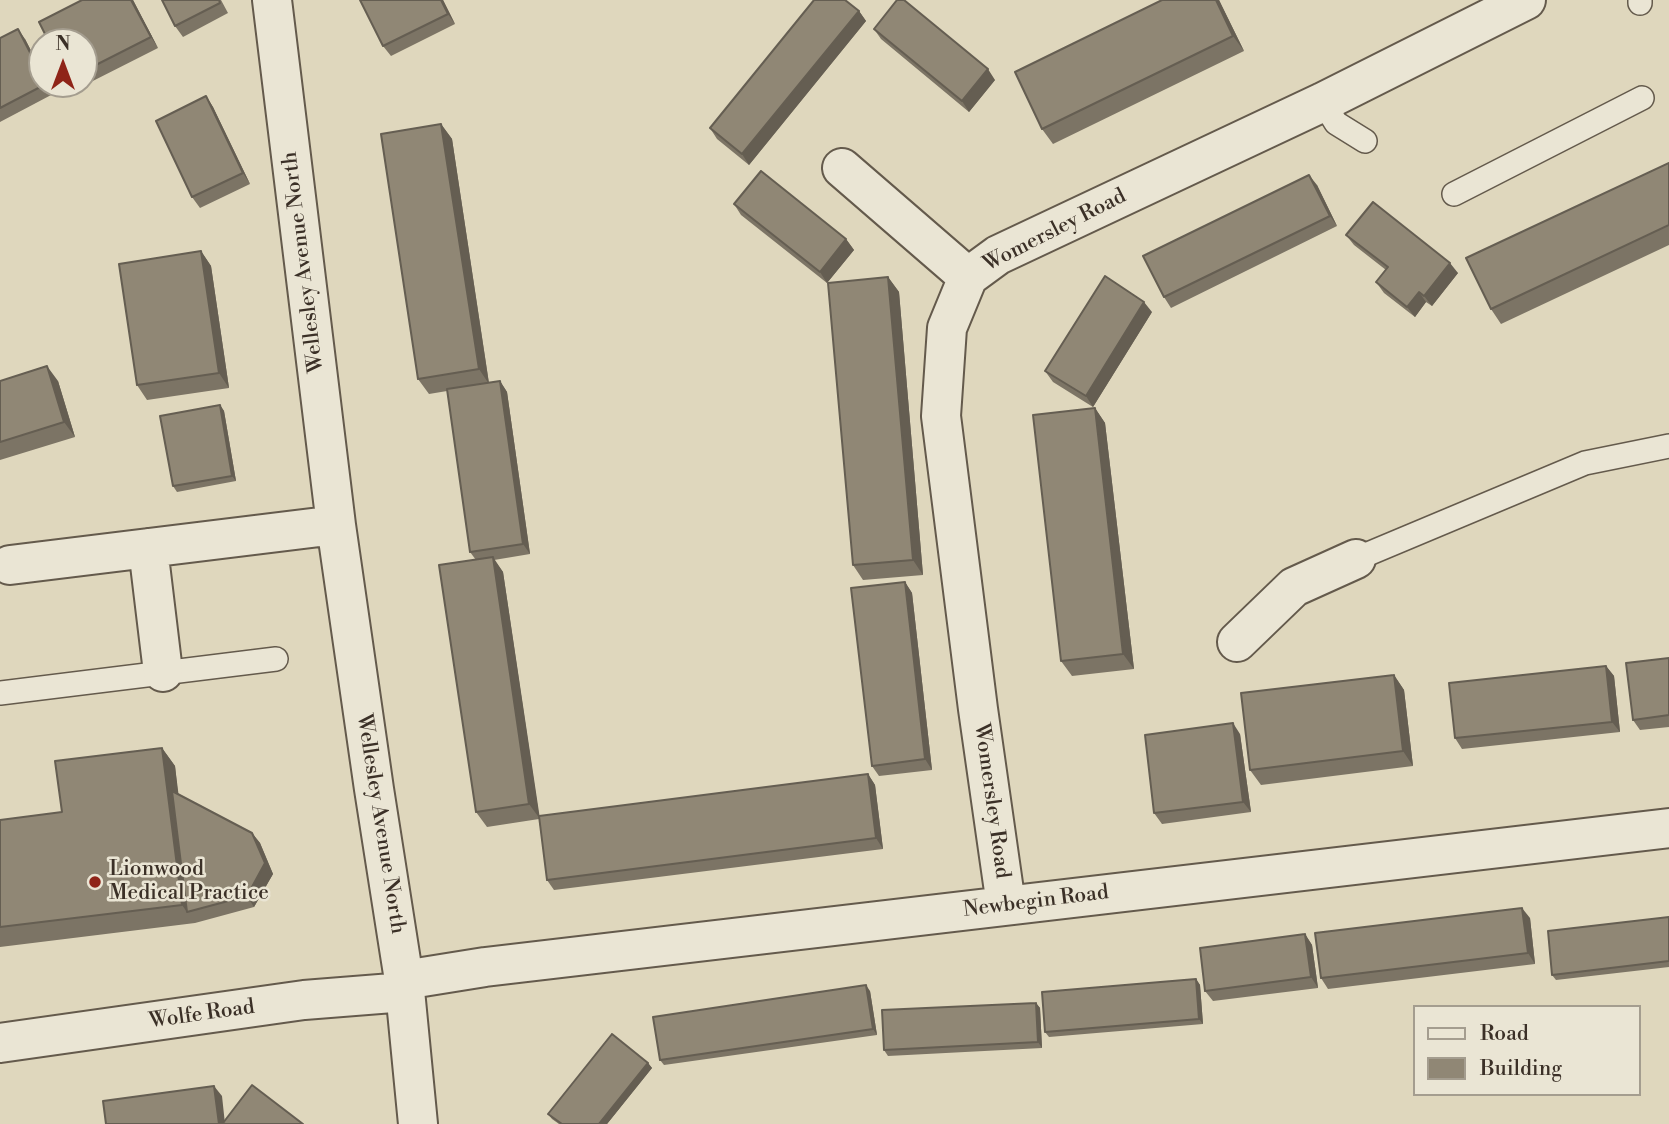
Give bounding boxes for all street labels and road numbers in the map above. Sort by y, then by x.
street label: Wellesley Avenue North [278,150,330,374]
street label: Womersley Road [979,184,1131,278]
street label: Wellesley Avenue North [350,712,410,936]
street label: Womersley Road [968,722,1014,880]
street label: Newbegin Road [962,881,1110,923]
street label: Wolfe Road [148,995,256,1035]

